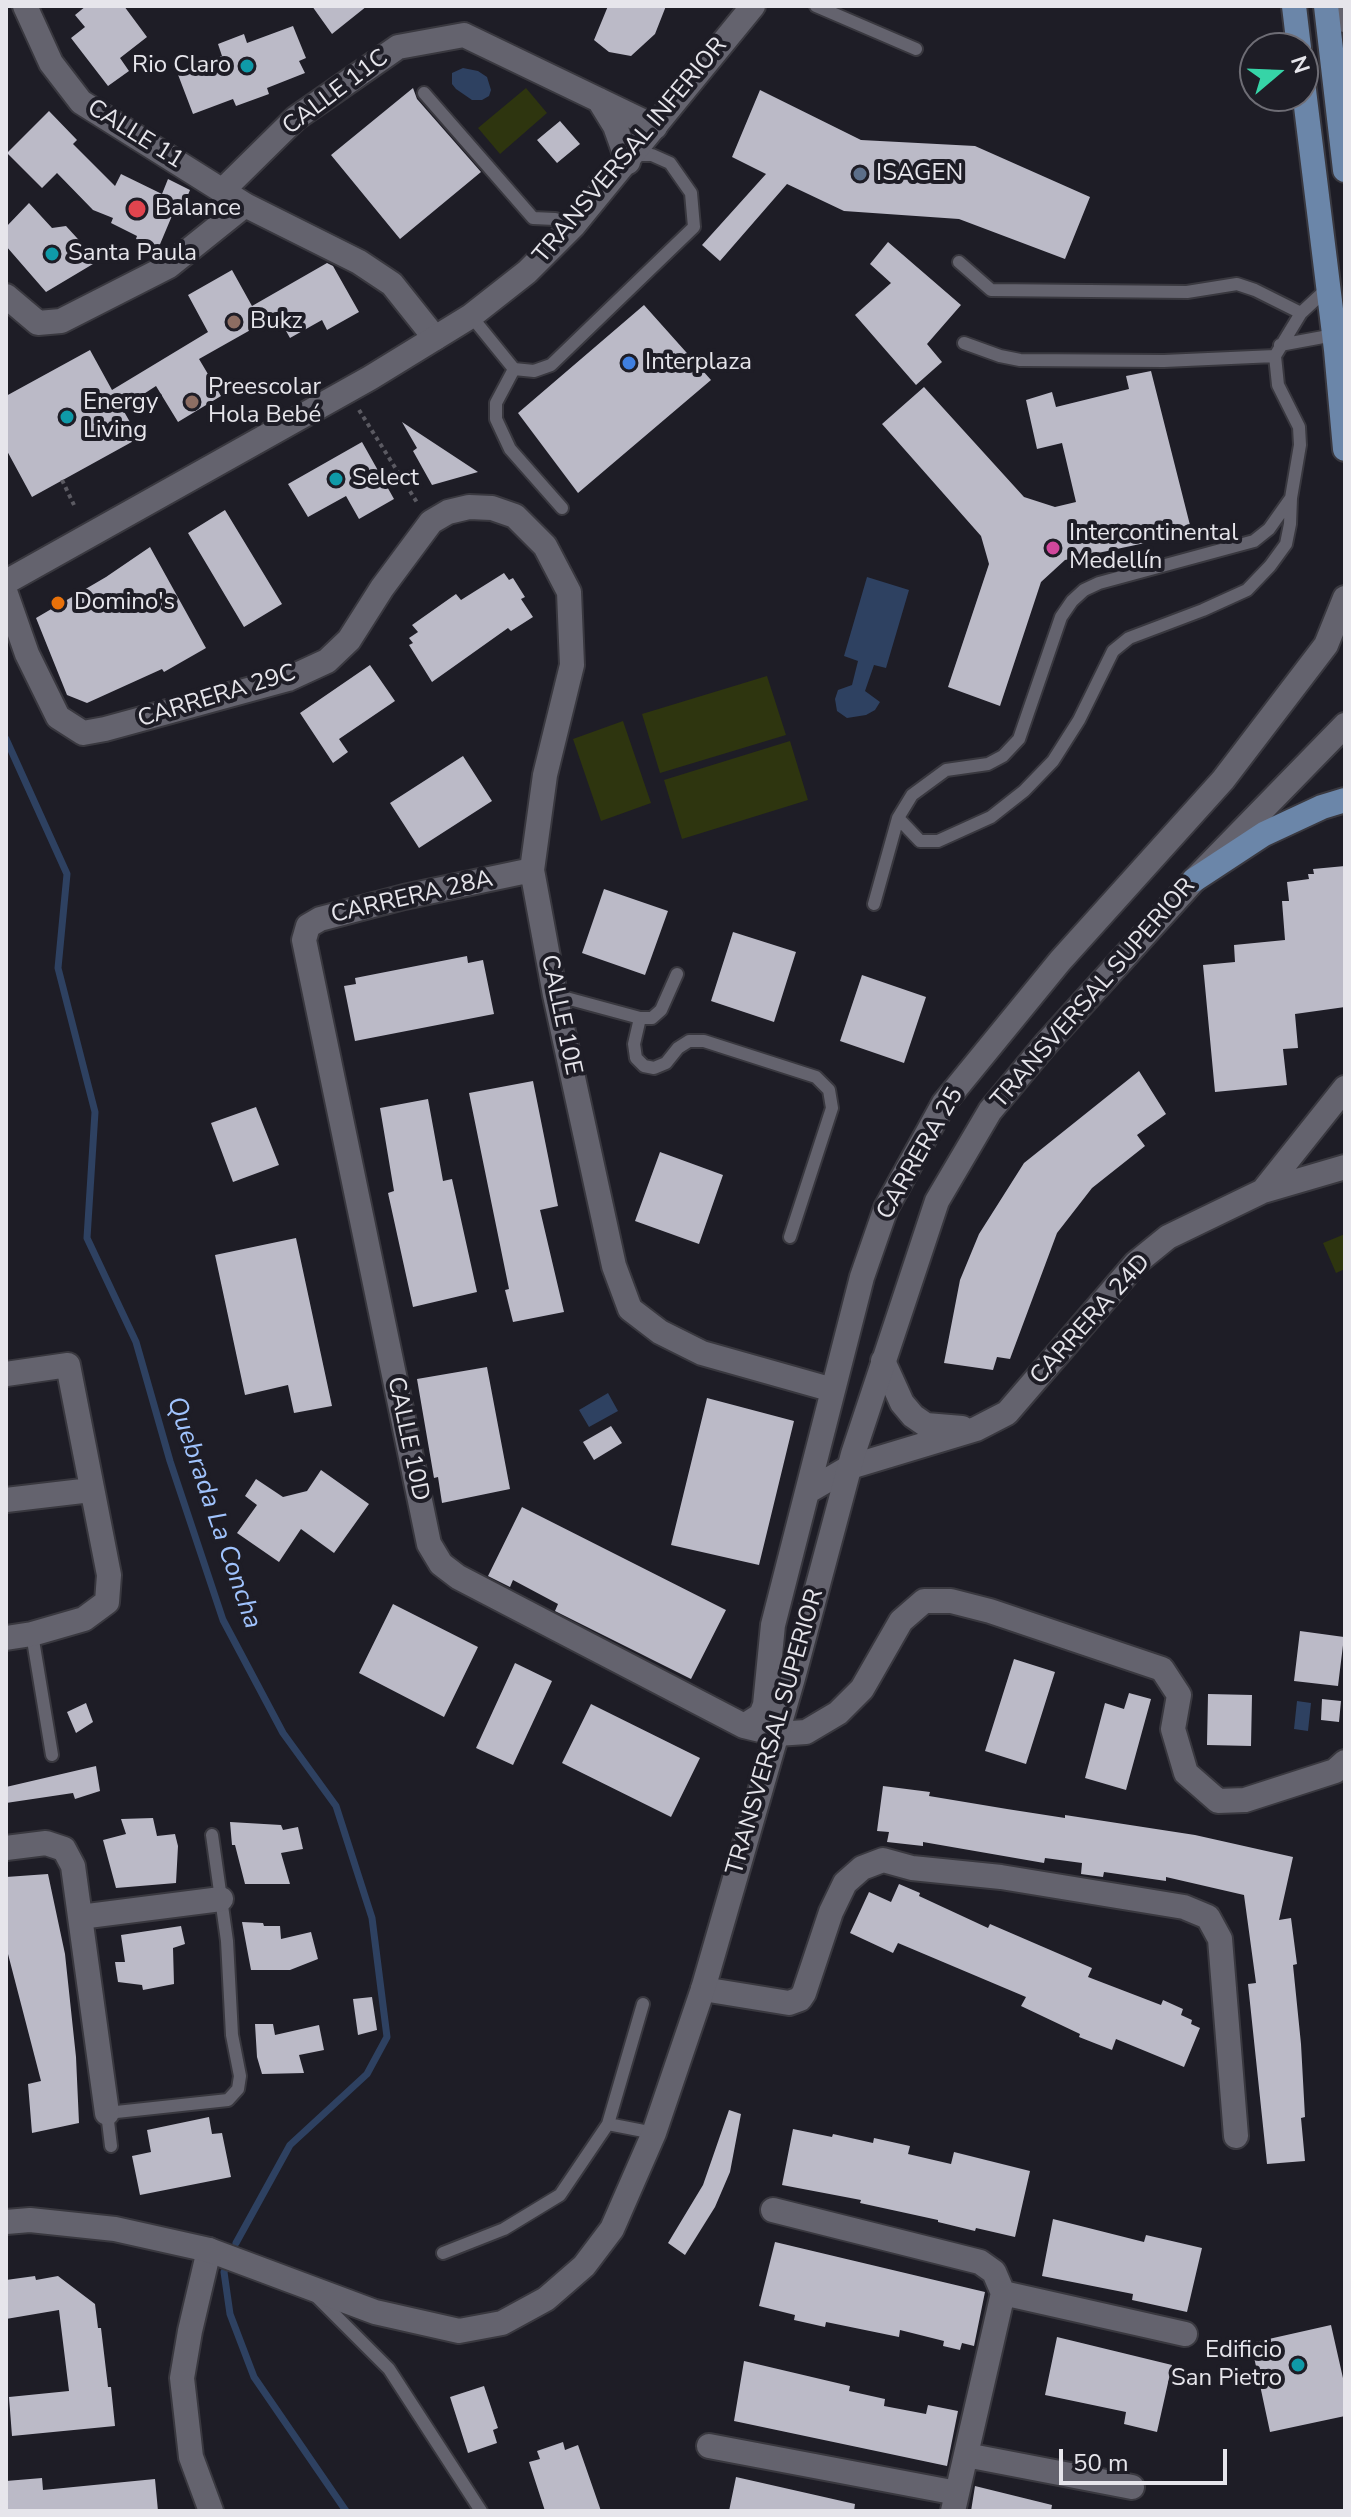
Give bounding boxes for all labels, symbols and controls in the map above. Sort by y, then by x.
street label: TRANSVERSAL INFERIOR [528,32,734,270]
north arrow [1239,32,1319,112]
street label: CALLE 11C [278,44,394,142]
place label: Rio Claro [132,52,231,80]
text: N [1283,52,1317,78]
marker: Rio Claro [238,57,256,75]
street label: CALLE 11 [81,94,189,176]
place label: ISAGEN [876,160,963,188]
marker: ISAGEN [851,165,869,183]
place label: Balance [155,195,241,223]
marker: Balance [126,198,148,220]
place label: Santa Paula [68,240,197,268]
marker: Santa Paula [43,245,61,263]
place label: Bukz [250,308,303,336]
marker: Bukz [225,313,243,331]
place label: Interplaza [645,349,752,377]
marker: Interplaza [620,354,638,372]
place label: Preescolar Hola Bebé [208,374,321,430]
place label: Energy Living [83,389,158,445]
marker: Preescolar Hola Bebé [183,393,201,411]
marker: Energy Living [58,408,76,426]
place label: Select [352,465,419,493]
marker: Select [327,470,345,488]
place label: Intercontinental Medellín [1069,520,1238,576]
marker: Intercontinental Medellín [1044,539,1062,557]
place label: Domino's [74,589,175,617]
marker: Domino's [49,594,67,612]
street label: CARRERA 29C [135,659,299,735]
street label: CARRERA 28A [328,865,496,931]
street label: TRANSVERSAL SUPERIOR [986,873,1202,1115]
street label: CALLE 10E [533,952,587,1078]
street label: CARRERA 25 [872,1083,970,1225]
street label: CARRERA 24D [1025,1249,1157,1391]
street label: CALLE 10D [380,1374,434,1504]
water label: Quebrada La Concha [159,1393,267,1633]
street label: TRANSVERSAL SUPERIOR [721,1586,831,1878]
place label: Edificio San Pietro [1171,2337,1282,2393]
marker: Edificio San Pietro [1289,2356,1307,2374]
scale bar [1063,2433,1231,2483]
text: 50 m [1073,2447,1129,2479]

